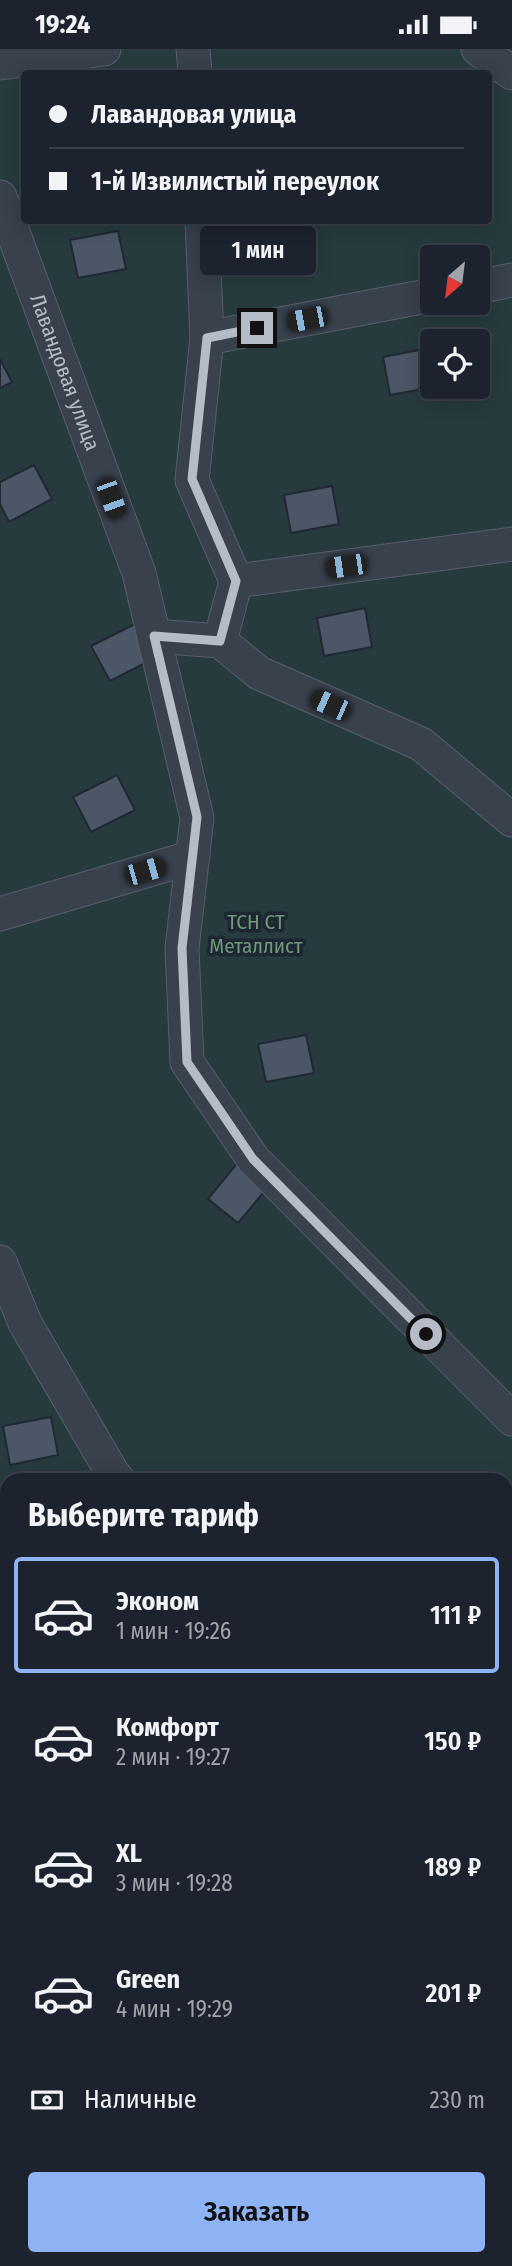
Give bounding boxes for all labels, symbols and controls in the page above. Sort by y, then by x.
text: 19:24 [35,9,90,40]
text: Лавандовая улица [91,99,296,130]
text: 1-й Извилистый переулок [91,166,379,197]
callout: 1 мин [199,226,315,275]
text: 1 мин [231,236,285,264]
north arrow [420,245,490,315]
map controls [420,245,490,399]
street label: Лавандовая улица [24,291,106,454]
car [285,305,330,333]
route end [241,312,273,344]
button: locate [420,329,490,399]
car [94,475,129,521]
car [324,553,369,579]
car [307,687,354,723]
car [122,855,169,887]
park label: ТСН СТ Металлист [209,909,303,959]
route start [410,1318,442,1350]
text: Выберите тариф [28,1496,259,1534]
icon: car [32,1584,95,1647]
text: Эконом [116,1586,199,1617]
text: 111 ₽ [430,1600,481,1631]
text: 1 мин · 19:26 [116,1617,231,1645]
icon: car [32,1710,95,1773]
text: Комфорт [116,1712,219,1743]
text: 150 ₽ [424,1726,481,1757]
text: 2 мин · 19:27 [116,1743,230,1771]
icon: car [32,1836,95,1899]
text: XL [116,1838,142,1869]
text: 189 ₽ [424,1852,481,1883]
text: 3 мин · 19:28 [116,1869,233,1897]
icon: car [32,1962,95,2025]
text: Green [116,1964,180,1995]
text: 201 ₽ [425,1978,481,2009]
text: 4 мин · 19:29 [116,1995,233,2023]
icon: cash [28,2081,66,2119]
text: Наличные [84,2084,197,2115]
text: 230 m [429,2086,485,2114]
button: Заказать [28,2172,485,2252]

